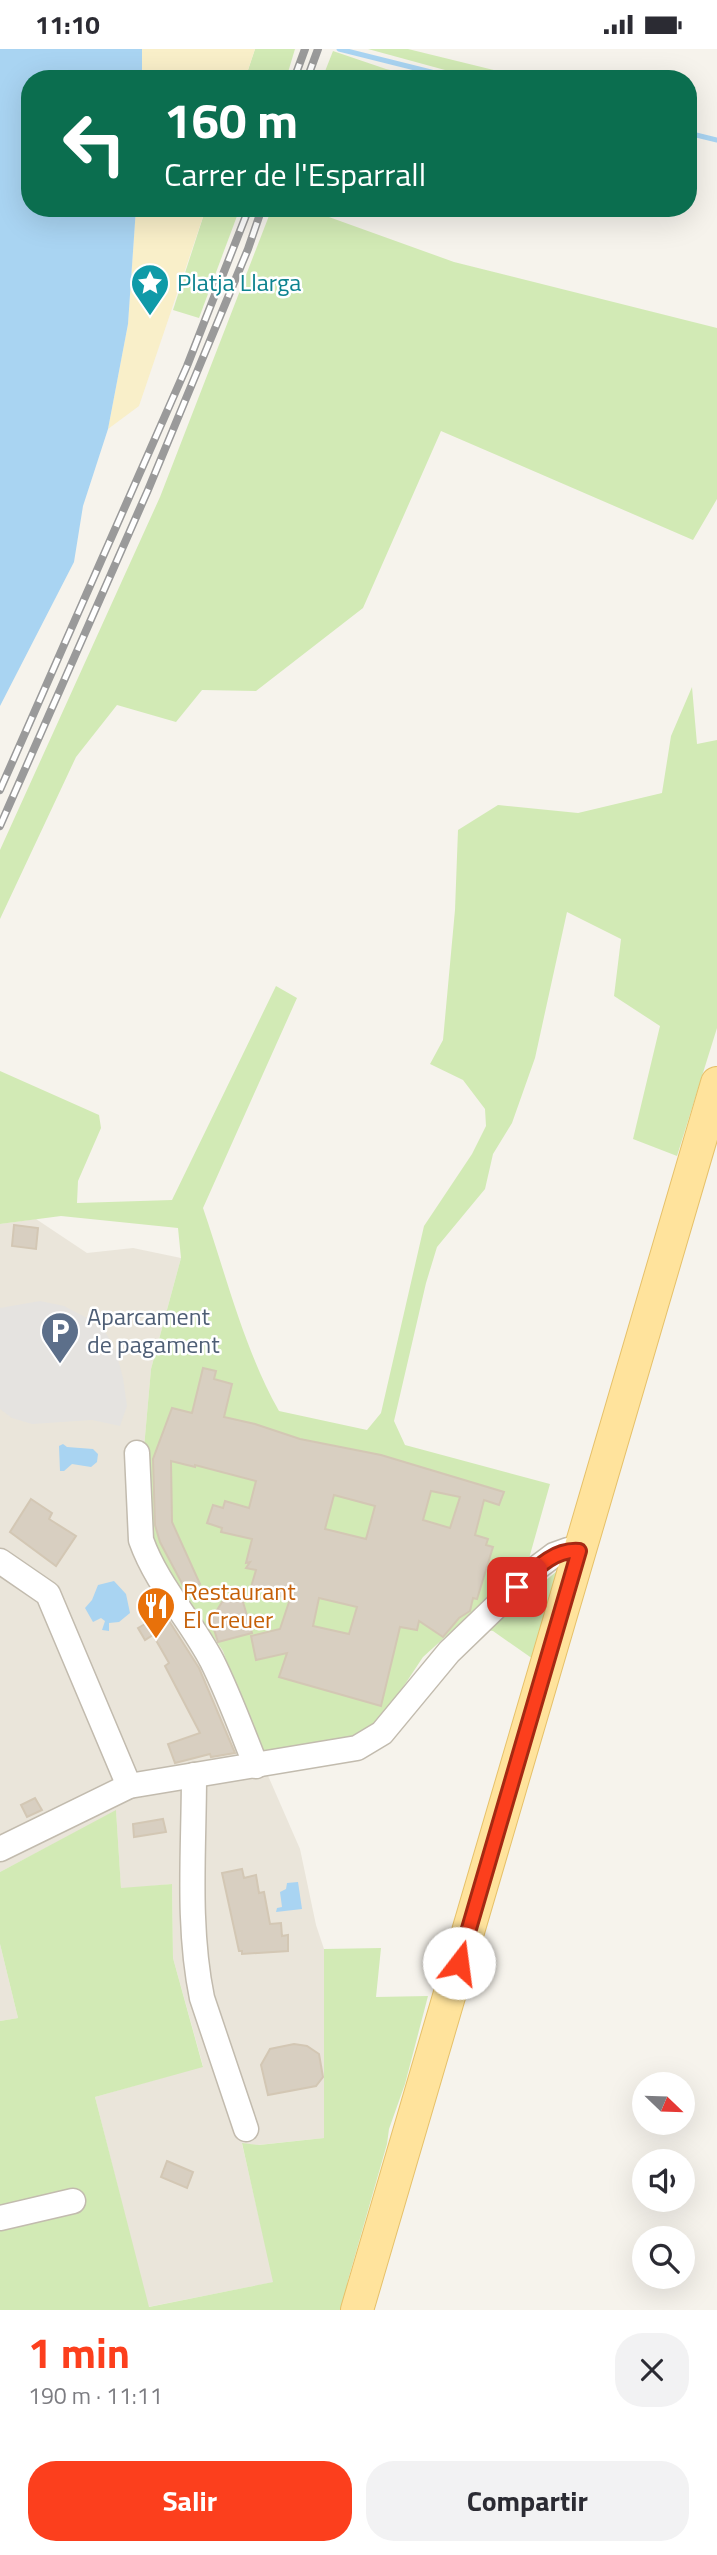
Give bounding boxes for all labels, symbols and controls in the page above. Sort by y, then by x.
text: 11:10 [35,5,100,44]
text: 160 m [164,82,298,157]
icon: left [49,98,140,189]
text: Carrer de l'Esparrall [164,150,426,198]
place icon: Platja Llarga [129,262,171,317]
place label: Platja Llarga [177,264,301,300]
place label: Aparcament de pagament [87,1298,220,1362]
parking icon: Aparcament de pagament [39,1310,81,1365]
pin [487,1557,547,1617]
icon: arrive [498,1568,536,1606]
place label: Restaurant El Creuer [183,1573,296,1637]
restaurant icon: Restaurant El Creuer [135,1585,177,1640]
position arrow [422,1926,496,2000]
north arrow [632,2072,695,2135]
map controls [632,2072,695,2289]
button: sound [632,2149,695,2212]
button: search [632,2226,695,2289]
text: 1 min [28,2320,130,2384]
button: close [615,2333,689,2407]
text: 190 m · 11:11 [28,2378,163,2413]
button: Salir [28,2461,352,2541]
button: Compartir [366,2461,689,2541]

